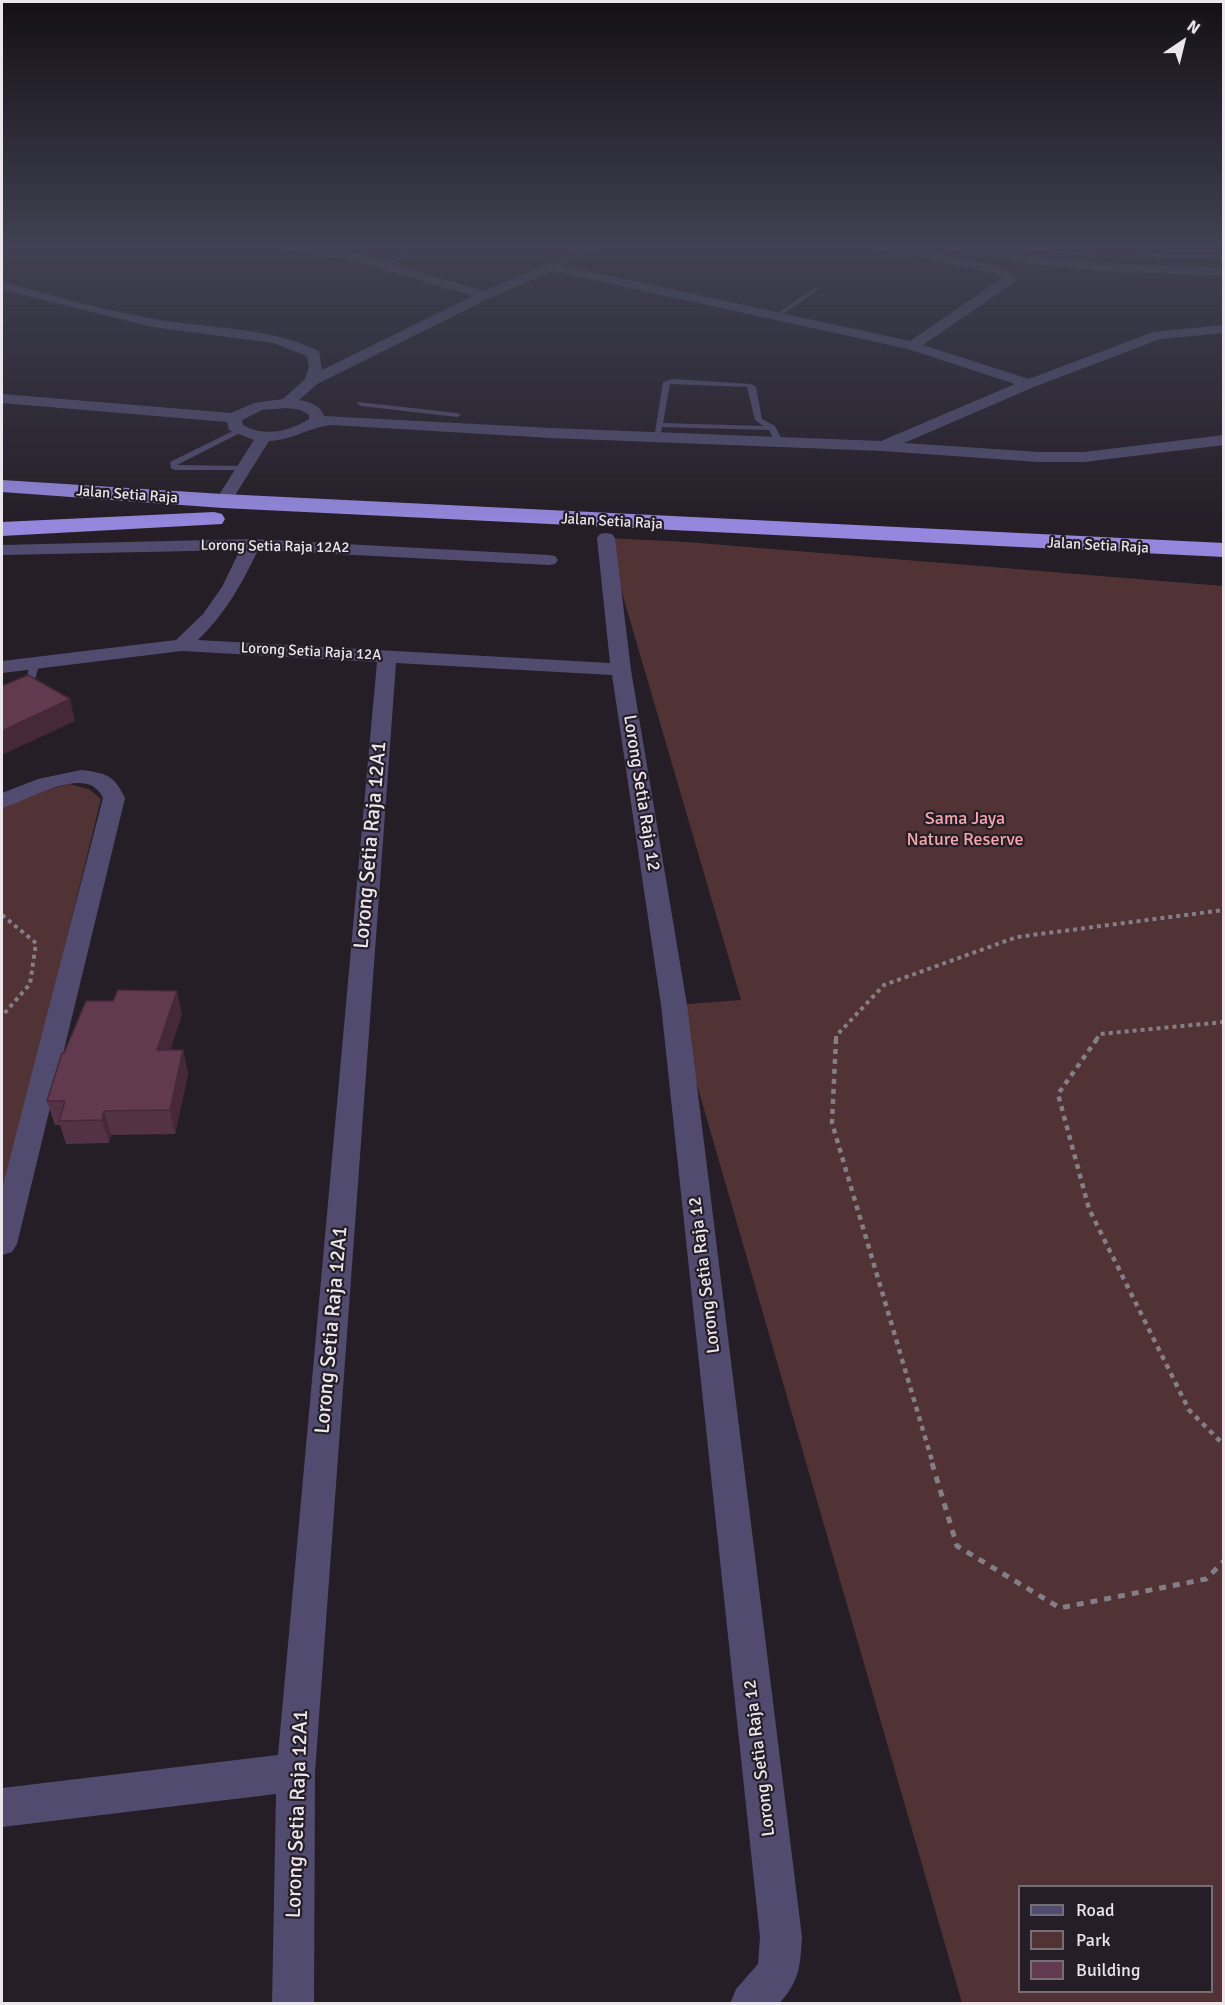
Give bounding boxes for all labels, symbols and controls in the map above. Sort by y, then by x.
north arrow [1153,12,1213,72]
text: N [1183,16,1204,39]
street label: Jalan Setia Raja [76,482,178,508]
street label: Jalan Setia Raja [561,510,663,534]
street label: Jalan Setia Raja [1047,534,1149,558]
street label: Lorong Setia Raja 12A2 [200,537,350,557]
street label: Lorong Setia Raja 12A [240,639,382,665]
street label: Lorong Setia Raja 12 [618,713,664,873]
street label: Lorong Setia Raja 12A1 [349,740,393,950]
park label: Sama Jaya Nature Reserve [906,808,1024,850]
street label: Lorong Setia Raja 12 [685,1195,725,1355]
street label: Lorong Setia Raja 12A1 [310,1225,354,1435]
street label: Lorong Setia Raja 12 [740,1678,780,1838]
street label: Lorong Setia Raja 12A1 [282,1709,314,1919]
legend [1018,1885,1213,1993]
text: Road [1076,1899,1115,1921]
text: Park [1076,1929,1111,1951]
text: Building [1076,1959,1140,1981]

